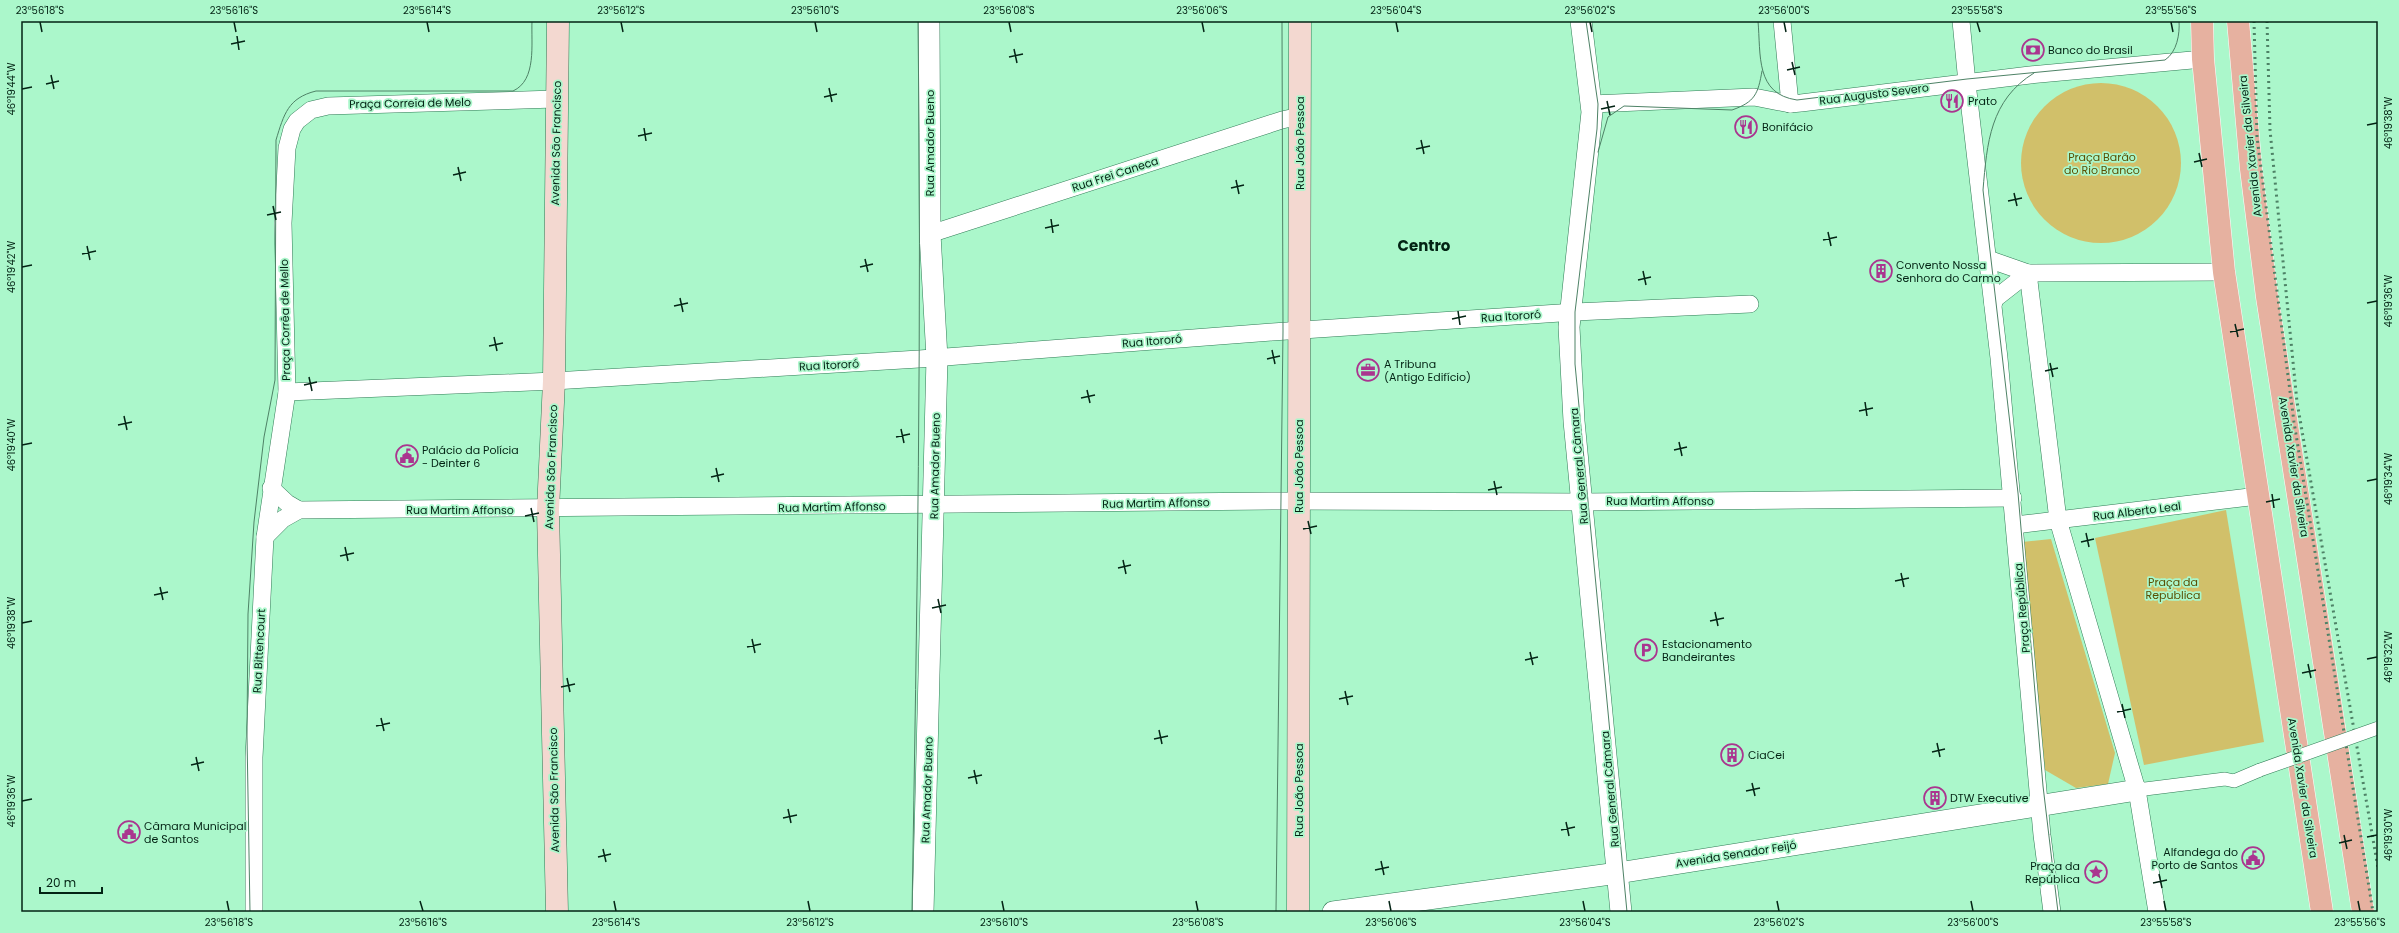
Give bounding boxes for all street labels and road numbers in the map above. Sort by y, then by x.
street label: Avenida Xavier da Silveira [2235,75,2265,217]
street label: Rua Augusto Severo [1818,79,1930,109]
street label: Avenida São Francisco [547,80,565,206]
street label: Rua Amador Bueno [922,90,938,196]
street label: Praça Correia de Melo [349,94,471,112]
street label: Rua João Pessoa [1292,96,1308,190]
street label: Rua Frei Caneca [1070,152,1160,196]
street label: Praça Corrêa de Mello [276,259,294,381]
street label: Rua Itororó [1480,306,1542,326]
street label: Rua Itororó [1121,330,1183,352]
street label: Rua Itororó [799,355,859,375]
street label: Avenida Xavier da Silveira [2275,396,2313,538]
street label: Avenida São Francisco [541,404,561,530]
street label: Rua General Câmara [1566,407,1592,525]
street label: Rua Amador Bueno [926,413,944,519]
street label: Rua João Pessoa [1291,419,1307,513]
street label: Rua Martim Affonso [1606,493,1714,509]
street label: Rua Martim Affonso [1102,494,1210,512]
street label: Rua Martim Affonso [778,498,886,516]
street label: Rua Alberto Leal [2092,498,2182,524]
street label: Rua Martim Affonso [406,502,514,518]
street label: Praça República [2010,563,2034,653]
street label: Rua Bittencourt [249,608,269,694]
street label: Avenida Xavier da Silveira [2284,717,2322,859]
street label: Avenida São Francisco [545,727,563,853]
street label: Rua General Câmara [1597,730,1623,848]
street label: Rua Amador Bueno [917,737,937,843]
street label: Rua João Pessoa [1291,743,1307,837]
street label: Avenida Senador Feijó [1674,837,1798,871]

